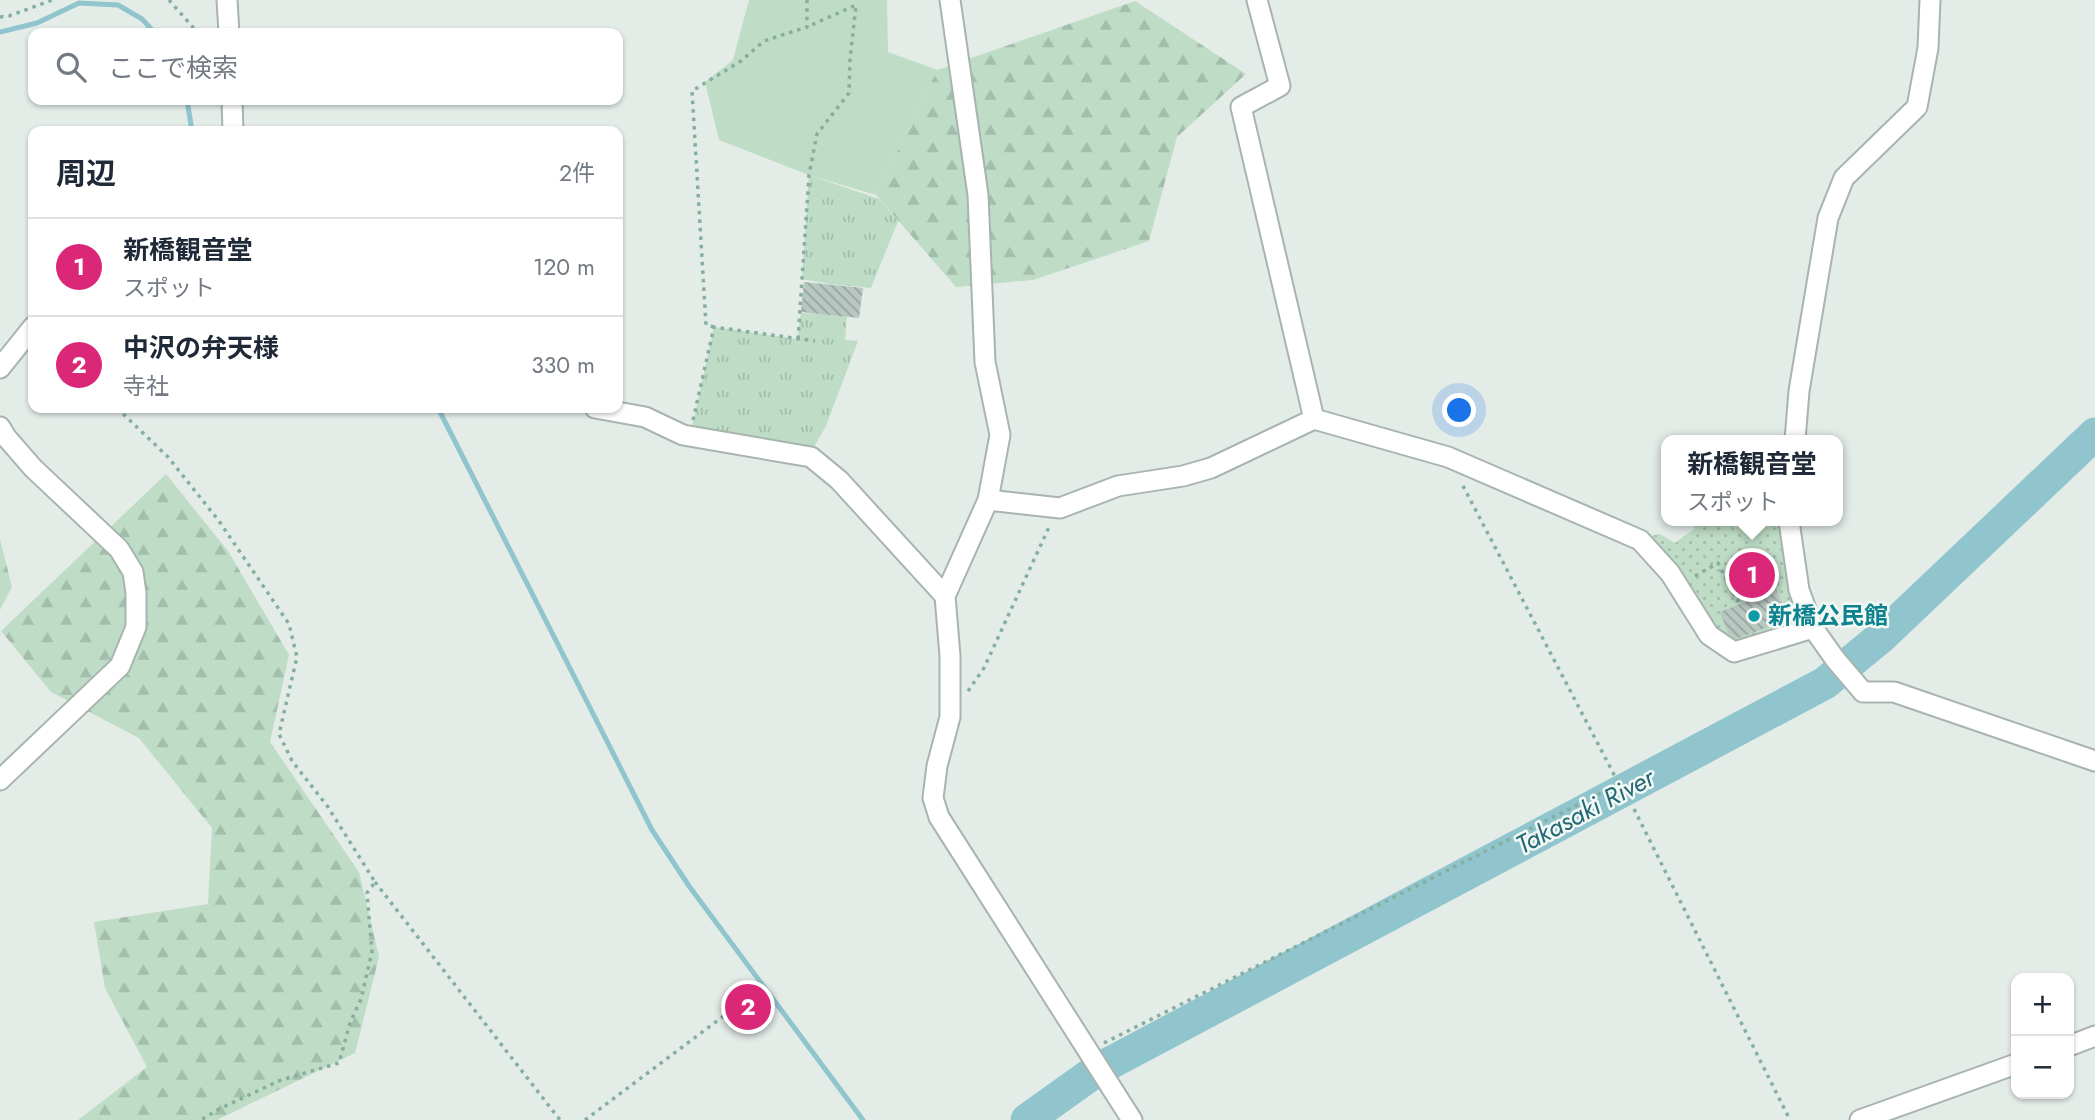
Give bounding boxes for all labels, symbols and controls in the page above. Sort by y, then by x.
search box [28,28,623,105]
icon: search [52,48,90,86]
text: ここで検索 [108,49,238,87]
text: 周辺 [56,152,116,195]
text: 2件 [559,156,595,190]
text: 新橋観音堂 [123,231,253,269]
text: 1 [73,250,85,284]
text: 120 m [533,250,595,284]
text: スポット [123,271,215,305]
text: 中沢の弁天様 [123,329,279,367]
text: 2 [71,348,87,382]
text: 330 m [531,348,595,382]
text: 寺社 [123,369,169,403]
your location [1442,393,1476,427]
popup [1661,435,1843,526]
text: 新橋観音堂 [1687,445,1817,483]
text: スポット [1687,485,1779,519]
pin: 1 [1729,549,1775,601]
place label: 新橋公民館 [1768,598,1888,633]
marker: 新橋公民館 [1746,608,1762,624]
water label: Takasaki River [1509,758,1662,863]
map controls [2011,973,2074,1099]
button: + [2011,973,2074,1036]
pin: 2 [725,981,771,1033]
button: − [2011,1036,2074,1099]

